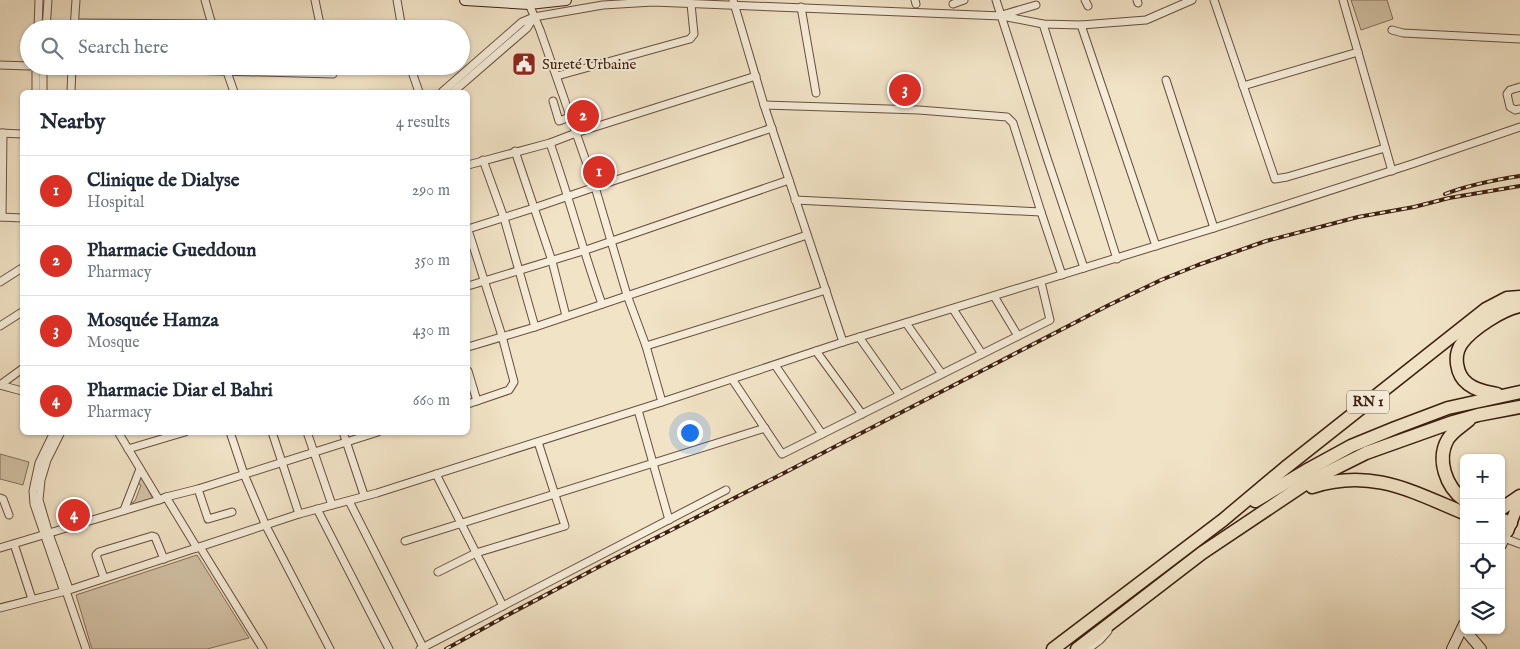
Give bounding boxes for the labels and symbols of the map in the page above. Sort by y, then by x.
public building icon: Sureté Urbaine [511,51,537,77]
place label: Sureté Urbaine [542,55,637,74]
pin: 3 [889,71,921,109]
pin: 2 [567,97,599,135]
pin: 1 [583,153,615,191]
road number: RN 1 [1347,391,1389,414]
your location [677,420,703,446]
pin: 4 [58,496,90,534]

